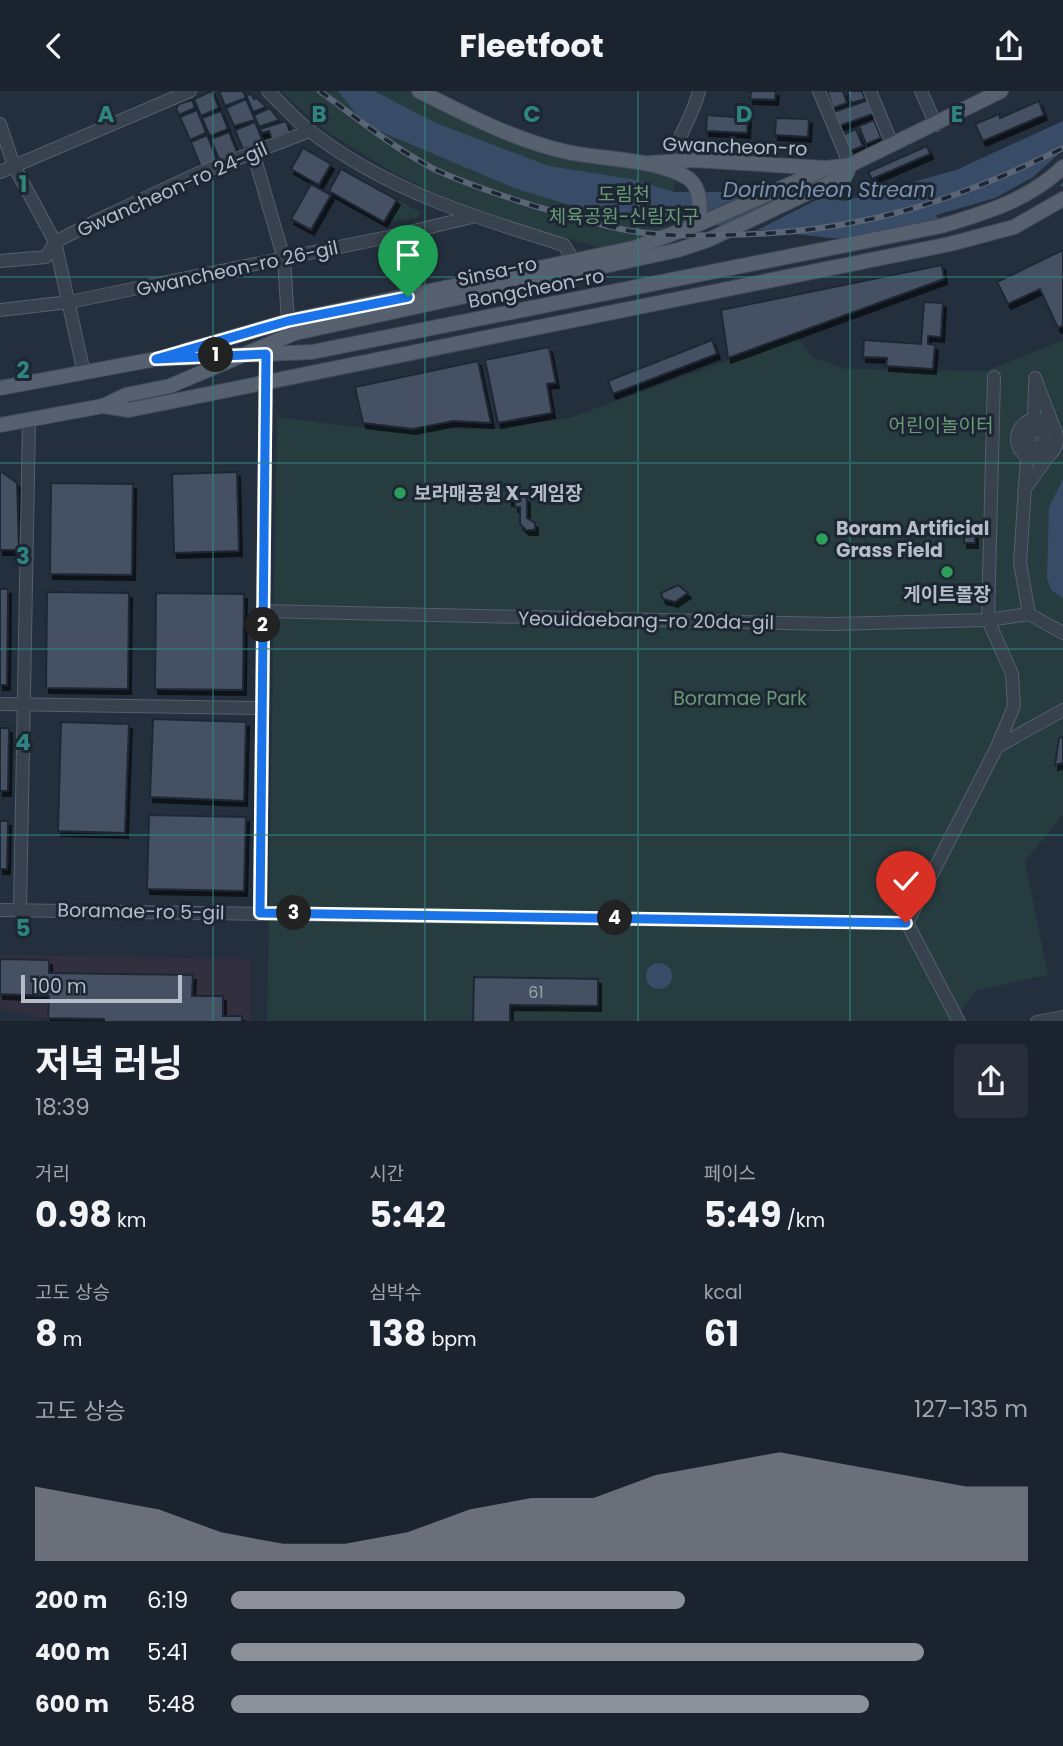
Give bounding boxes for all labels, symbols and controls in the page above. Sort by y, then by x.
text: Fleetfoot [459,23,604,68]
icon: back [35,27,73,65]
icon: share [990,27,1028,65]
text: A [98,98,115,130]
text: B [311,98,327,130]
text: C [523,98,541,130]
text: D [736,98,752,130]
text: E [951,98,963,130]
street label: Gwancheon-ro [662,130,808,163]
street label: Gwancheon-ro 24-gil [73,135,272,244]
text: 1 [19,168,27,200]
water label: Dorimcheon Stream [723,175,935,204]
park label: 도림천 체육공원-신림지구 [549,181,699,230]
pin [378,225,438,297]
street label: Gwancheon-ro 26-gil [134,234,340,303]
icon: arrive [389,236,427,274]
street label: Sinsa-ro [455,250,539,293]
street label: Bongcheon-ro [466,262,607,315]
pin: 1 [198,337,234,373]
text: 1 [212,341,219,368]
text: 2 [16,354,30,386]
park label: 어린이놀이터 [889,412,993,439]
place label: 보라매공원 X-게임장 [414,480,582,507]
marker: 보라매공원 X-게임장 [392,485,408,501]
place label: Boram Artificial Grass Field [836,515,989,564]
marker: Boram Artificial Grass Field [814,531,830,547]
text: 3 [16,540,30,572]
marker: 게이트볼장 [939,564,955,580]
place label: 게이트볼장 [903,581,991,608]
street label: Yeouidaebang-ro 20da-gil [518,605,774,636]
pin: 2 [246,607,280,643]
text: 2 [257,611,268,638]
park label: Boramae Park [673,685,807,712]
text: 4 [15,726,31,758]
pin [876,851,936,923]
icon: check [887,862,925,900]
pin: 3 [276,895,312,931]
street label: Boramae-ro 5-gil [57,897,225,926]
text: 3 [288,899,299,926]
pin: 4 [598,901,632,935]
text: 4 [608,904,621,931]
text: 5 [16,912,30,944]
scale bar [21,972,182,1004]
text: 100 m [32,973,87,1000]
house number: 61 [528,981,544,1004]
text: 저녁 러닝 [35,1037,183,1090]
button: share [954,1044,1028,1118]
text: 18:39 [35,1091,90,1123]
text: 거리 [35,1160,70,1187]
text: 시간 [369,1160,404,1187]
text: 페이스 [704,1160,756,1187]
text: 0.98 [35,1190,112,1239]
text: 5:42 [369,1190,446,1239]
text: 5:49 [704,1190,782,1239]
text: km [112,1207,146,1234]
text: /km [782,1207,825,1234]
text: 고도 상승 [35,1279,110,1306]
text: 심박수 [369,1279,422,1306]
text: kcal [704,1279,743,1306]
text: 8 [35,1309,58,1358]
text: 138 [369,1309,426,1358]
text: 61 [704,1309,739,1358]
text: m [58,1326,82,1353]
text: bpm [426,1326,477,1353]
text: 127–135 m [914,1393,1028,1425]
text: 고도 상승 [35,1395,126,1427]
text: 200 m [35,1584,107,1616]
text: 6:19 [147,1584,188,1616]
text: 400 m [35,1636,110,1668]
text: 5:41 [147,1636,188,1668]
text: 600 m [35,1688,109,1720]
text: 5:48 [147,1688,195,1720]

